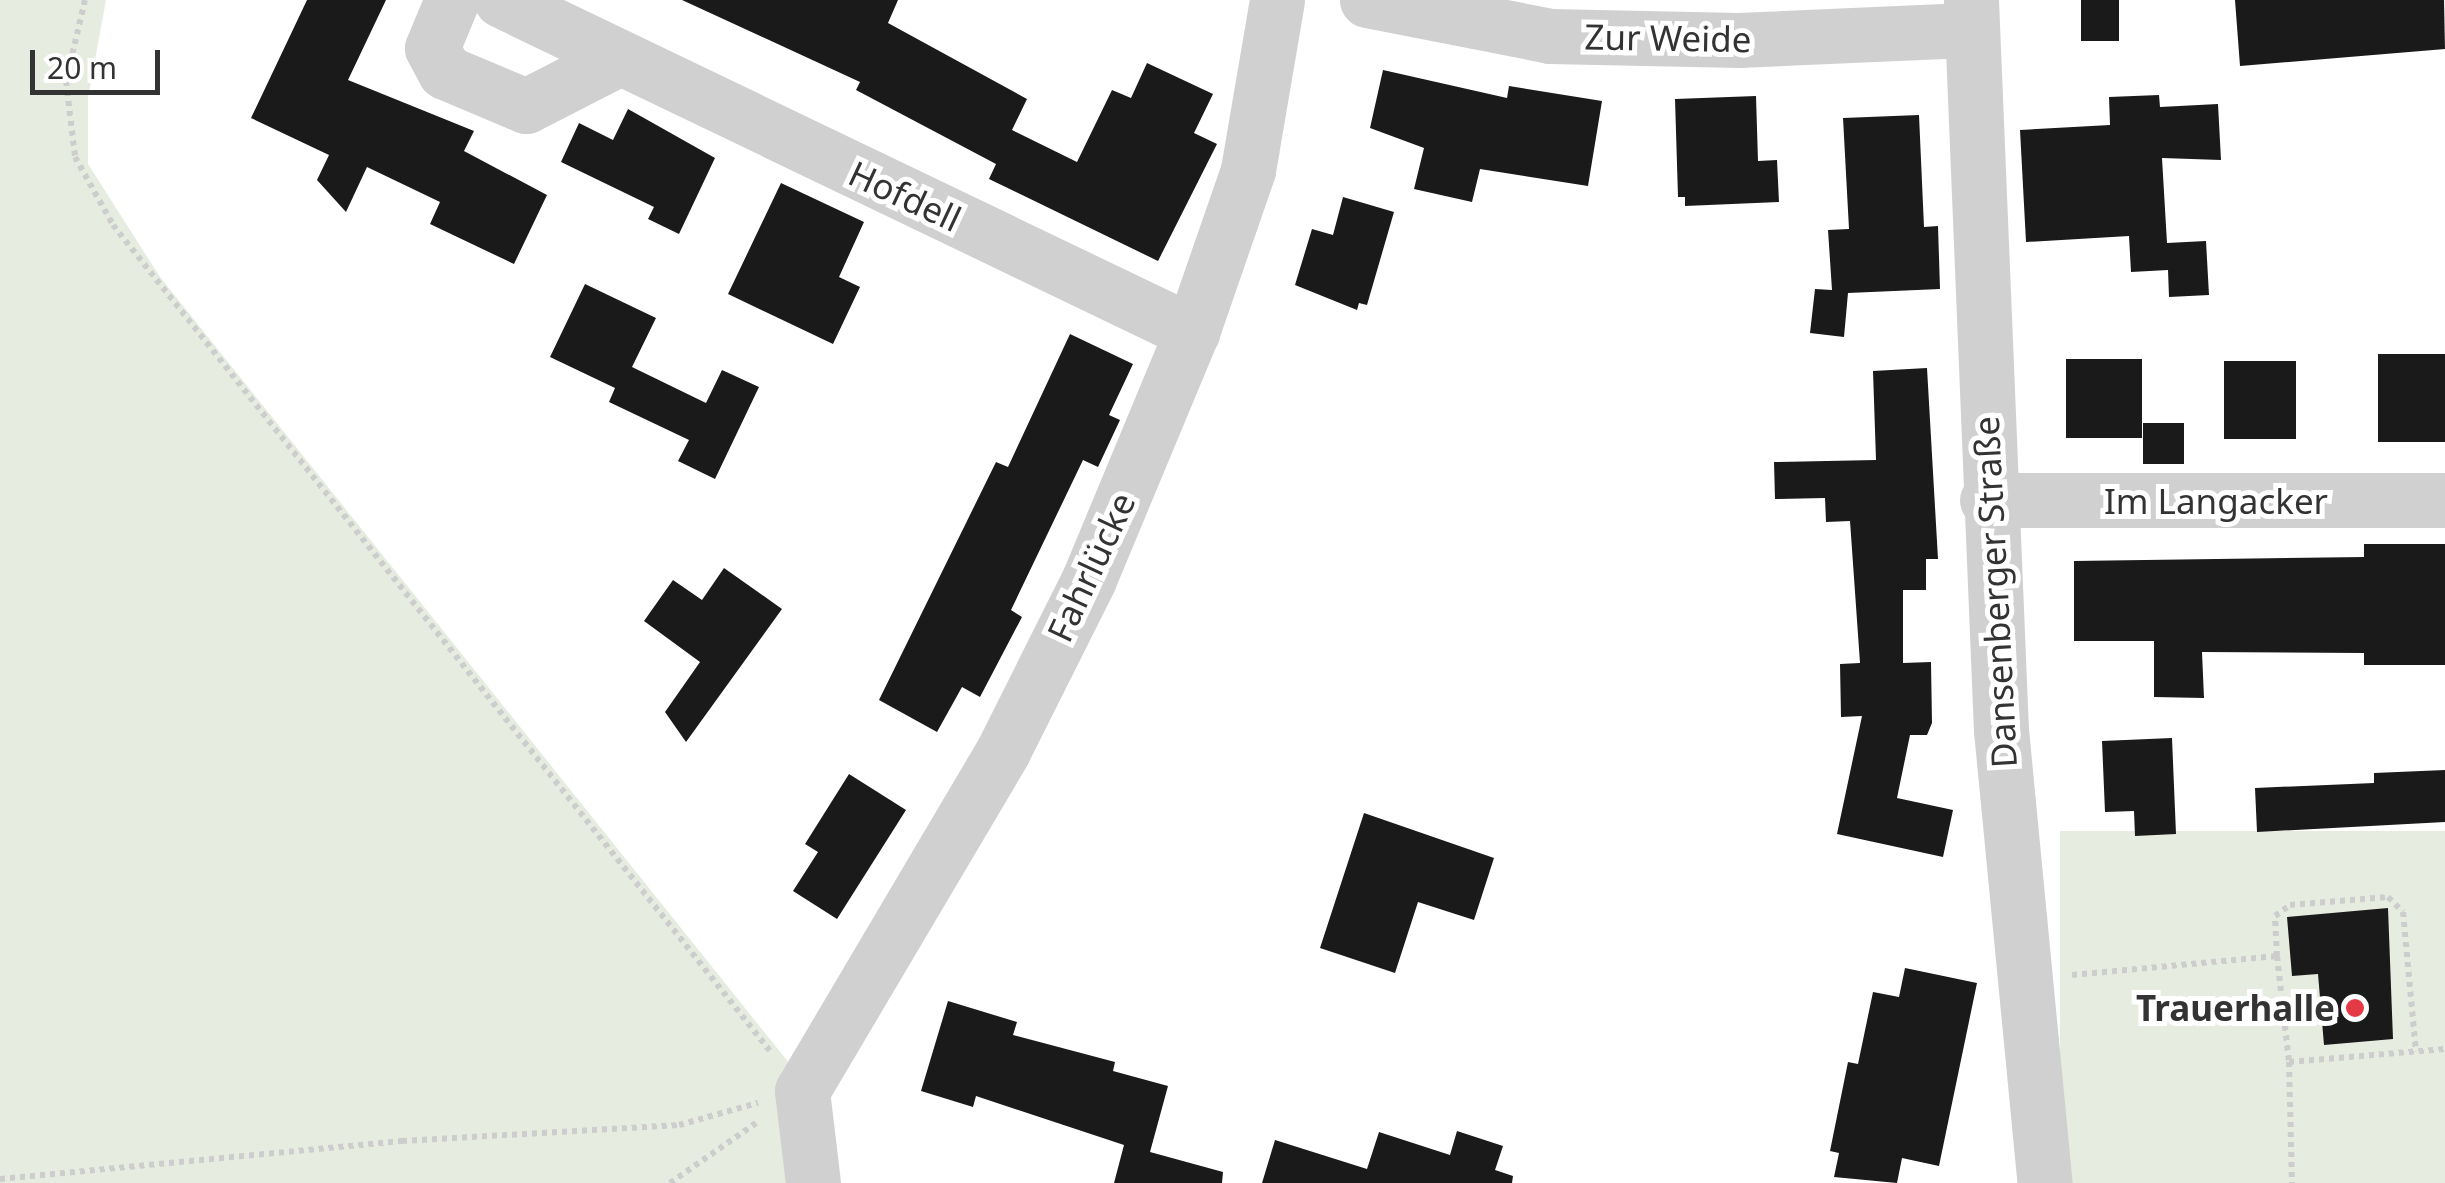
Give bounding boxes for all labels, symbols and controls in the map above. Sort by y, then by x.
street label: Zur Weide [1584,16,1752,60]
scale bar [35,30,165,92]
text: 20 m [47,47,117,88]
street label: Hofdell [842,152,968,240]
street label: Dansenberger Straße [1965,415,2025,769]
street label: Im Langacker [2104,480,2328,522]
street label: Fahrlücke [1038,486,1144,648]
place label: Trauerhalle [2136,987,2335,1029]
marker: Trauerhalle [2344,997,2366,1019]

